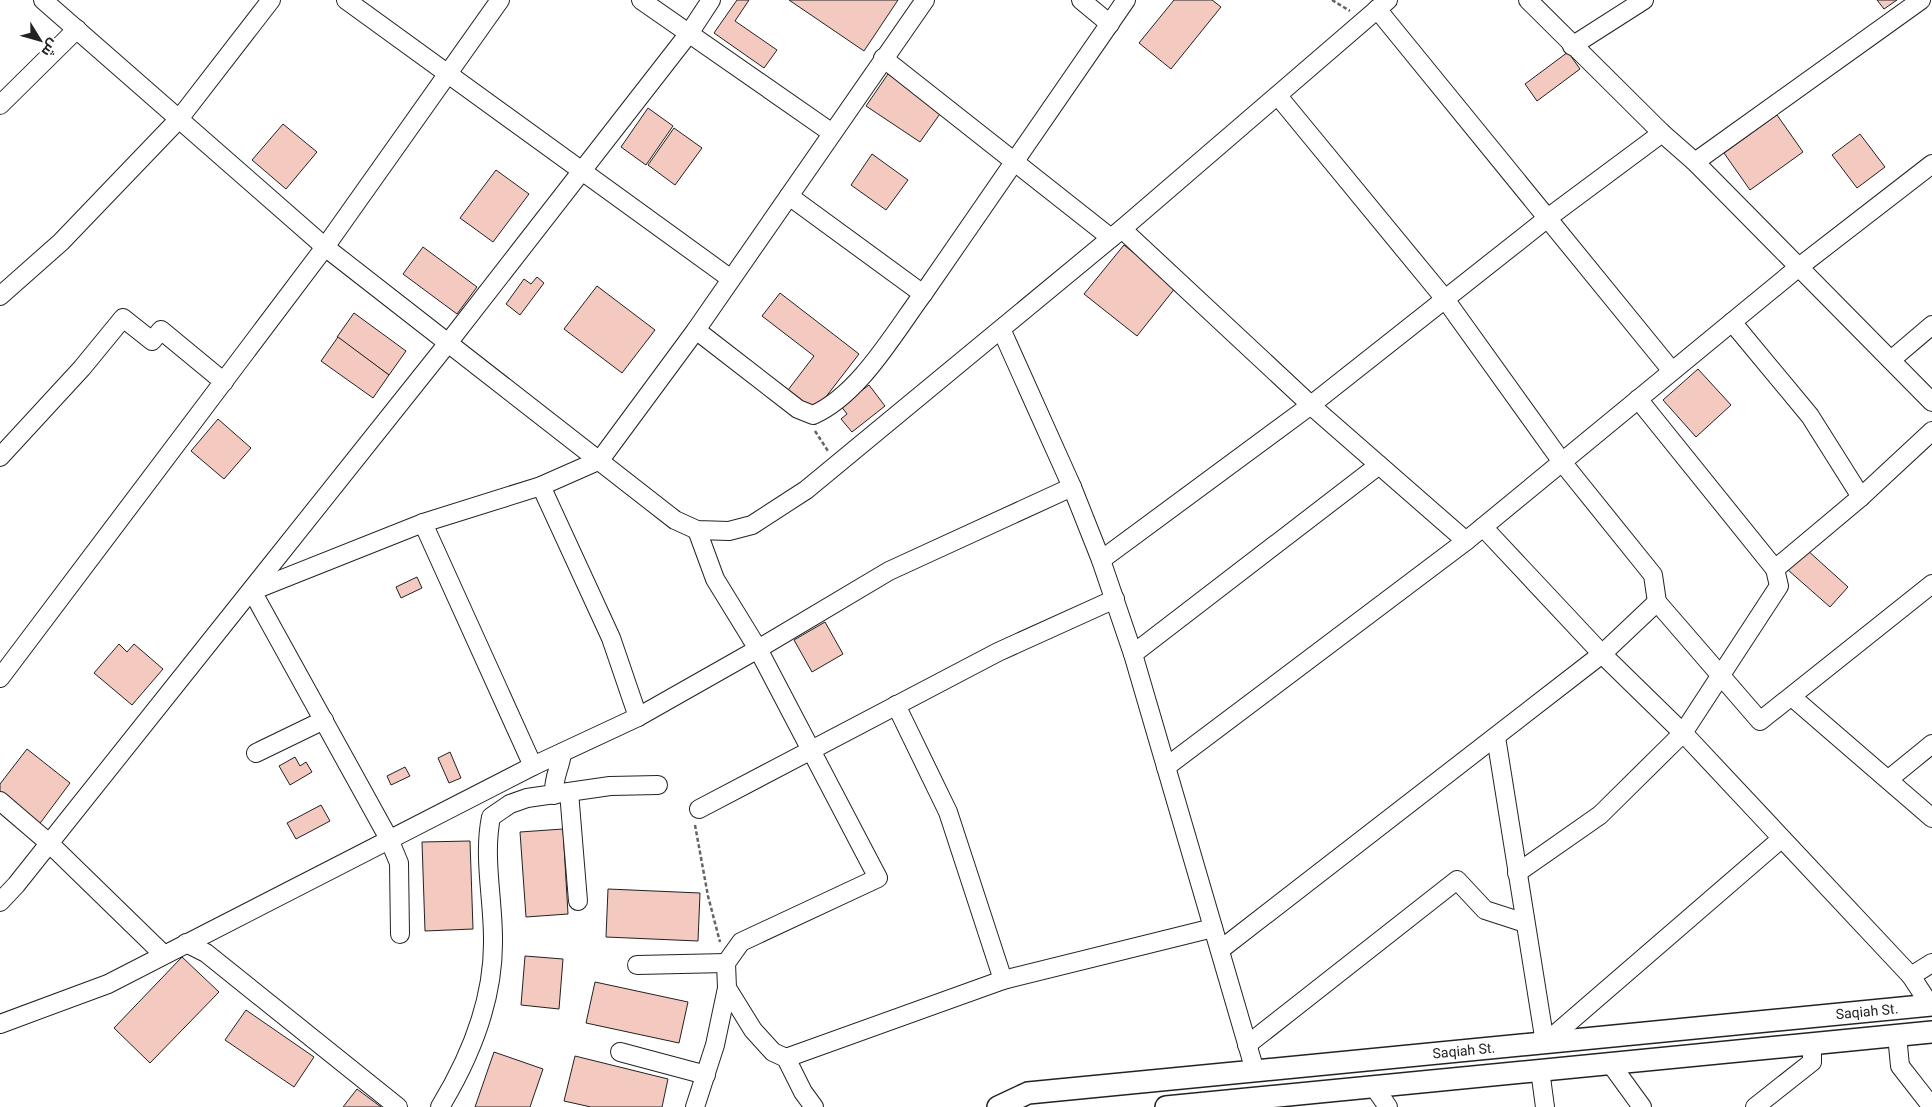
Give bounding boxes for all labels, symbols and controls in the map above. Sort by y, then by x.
north arrow [15,15,65,65]
text: ش [38,35,62,60]
street label: Saqiah St. [1835,1000,1899,1022]
street label: Saqiah St. [1432,1040,1496,1062]

